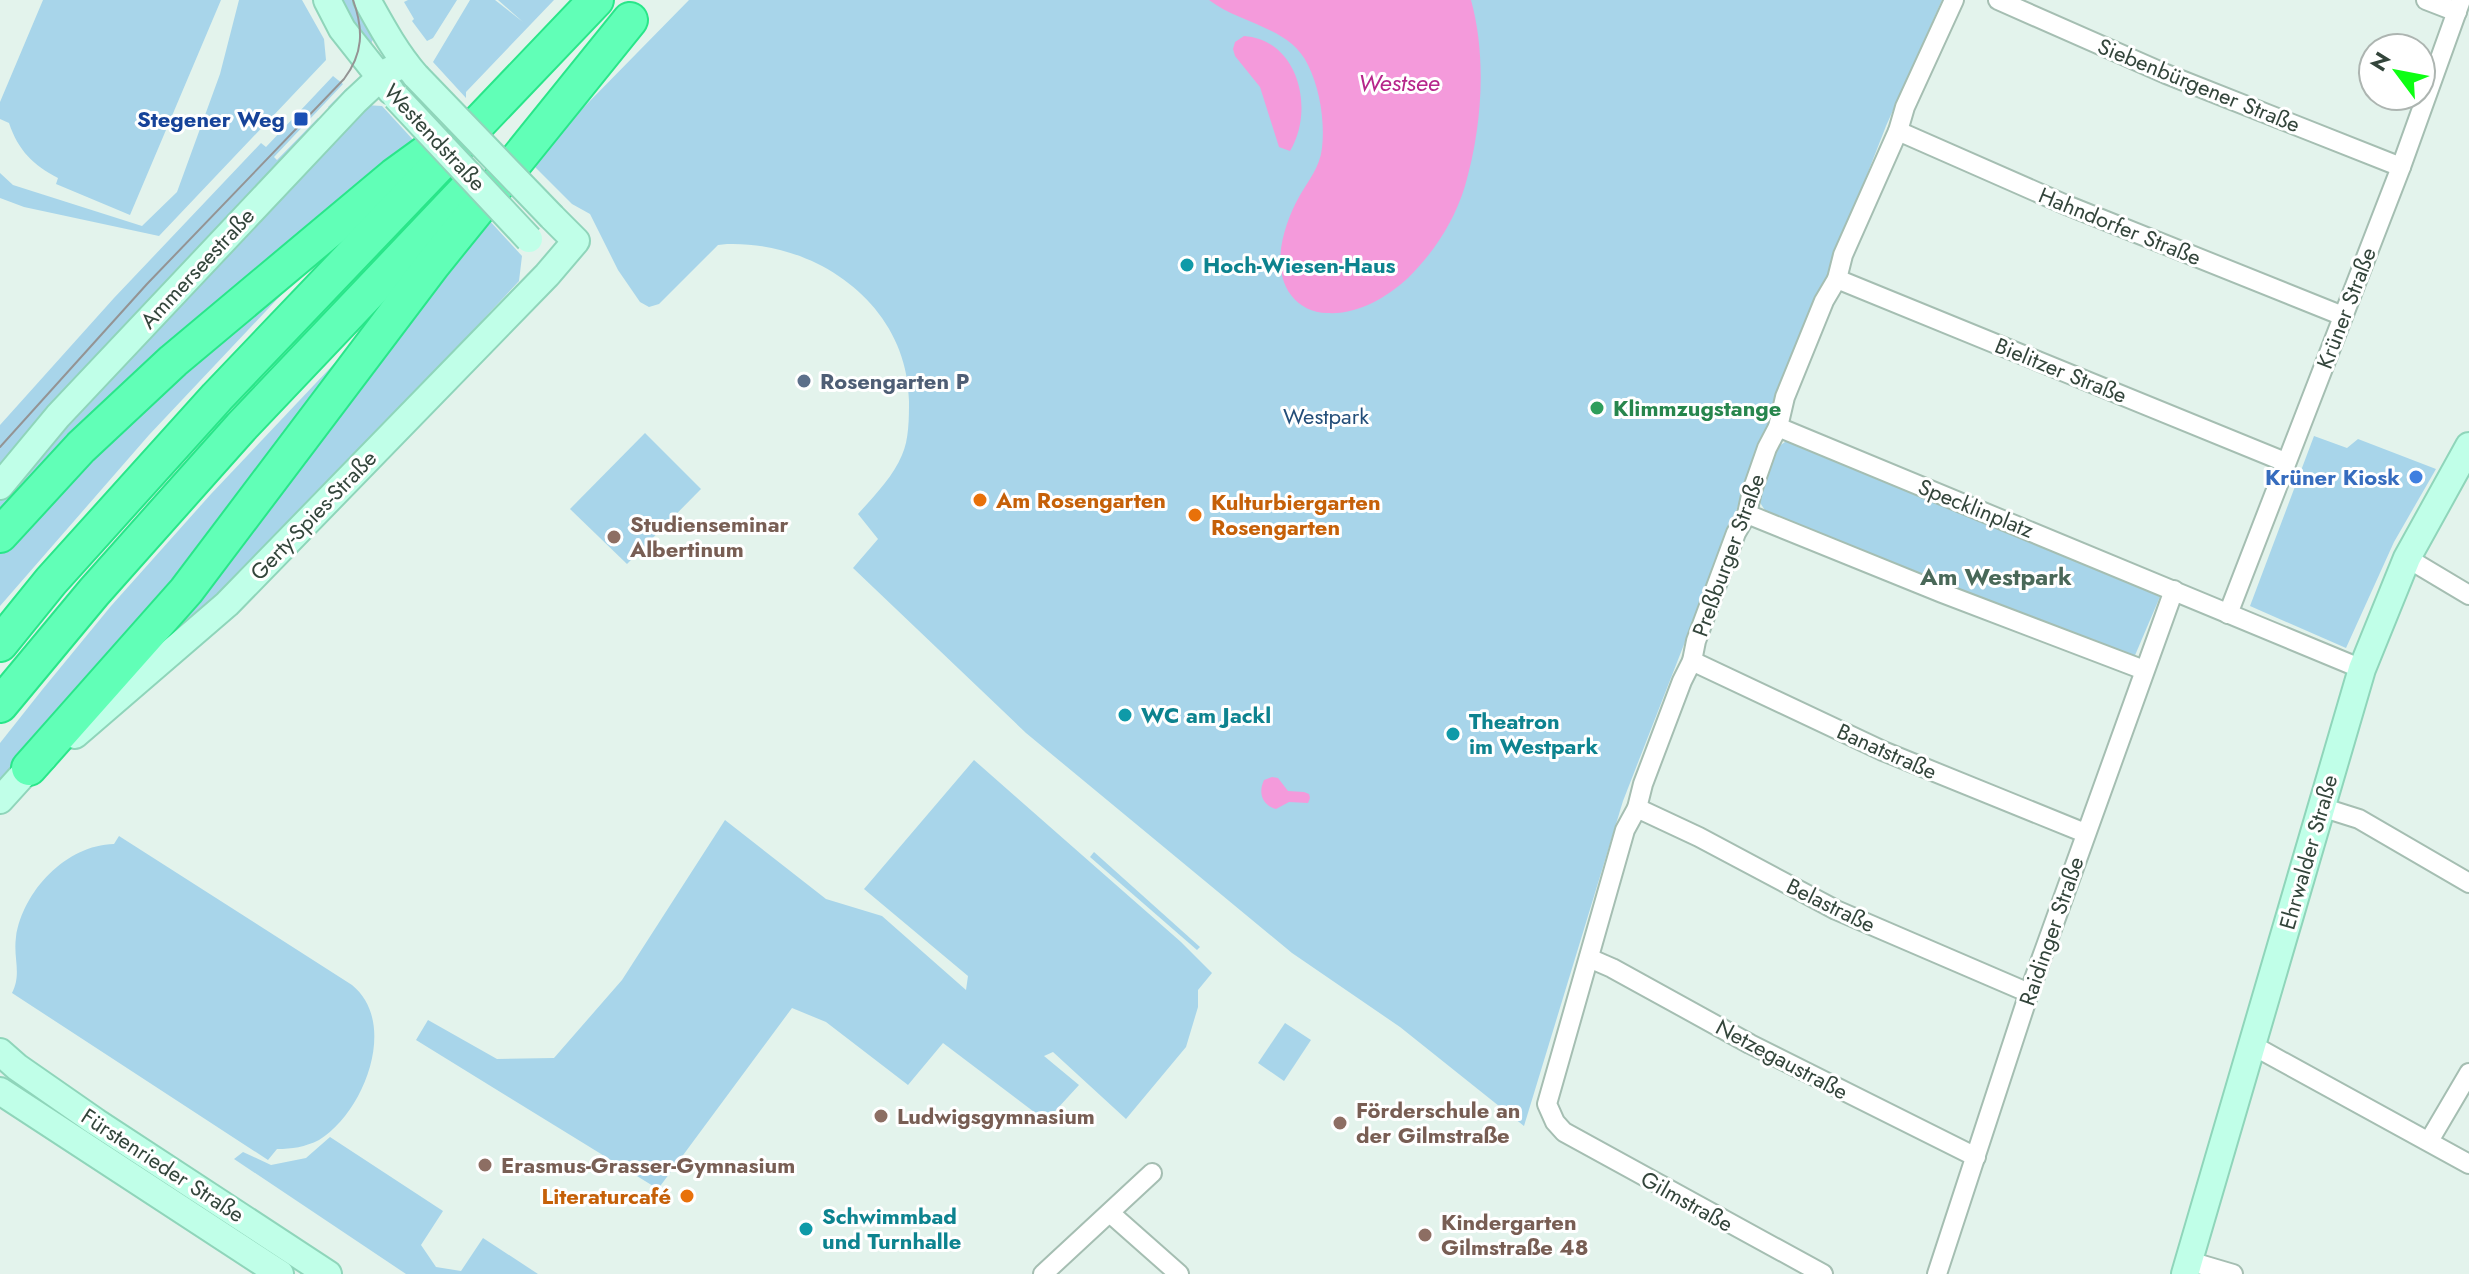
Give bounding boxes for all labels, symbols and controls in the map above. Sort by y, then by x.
street label: Siebenbürgener Straße [2093,30,2305,140]
north arrow [2357,32,2437,112]
text: N [2362,46,2398,77]
water label: Westsee [1358,65,1440,100]
street label: Westendstraße [377,76,493,198]
place label: Stegener Weg [137,103,285,135]
marker: Stegener Weg [292,110,310,128]
street label: Hahndorfer Straße [2034,179,2206,273]
street label: Ammerseestraße [132,200,262,336]
street label: Krüner Straße [2308,243,2384,373]
place label: Hoch-Wiesen-Haus [1203,249,1396,281]
marker: Hoch-Wiesen-Haus [1178,256,1196,274]
street label: Bielitzer Straße [1990,329,2132,411]
place label: Rosengarten P [820,365,969,397]
marker: Rosengarten P [795,372,813,390]
place label: Klimmzugstange [1613,392,1781,424]
marker: Klimmzugstange [1588,399,1606,417]
park label: Westpark [1283,400,1369,432]
street label: Gerty-Spies-Straße [242,443,384,587]
place label: Krüner Kiosk [2265,461,2400,493]
marker: Krüner Kiosk [2407,468,2425,486]
street label: Preßburger Straße [1684,469,1772,641]
street label: Specklinplatz [1913,470,2039,546]
place label: Am Rosengarten [995,484,1166,516]
place label: Kulturbiergarten Rosengarten [1211,486,1381,543]
marker: Am Rosengarten [971,491,989,509]
marker: Kulturbiergarten Rosengarten [1186,506,1204,524]
place label: Studienseminar Albertinum [629,508,789,565]
marker: Studienseminar Albertinum [605,528,623,546]
district label: Am Westpark [1919,559,2072,594]
place label: WC am Jackl [1141,699,1271,731]
place label: Theatron im Westpark [1469,705,1598,762]
marker: WC am Jackl [1116,706,1134,724]
street label: Banatstraße [1832,715,1942,787]
marker: Theatron im Westpark [1444,725,1462,743]
street label: Ehrwalder Straße [2271,771,2345,933]
street label: Raidinger Straße [2011,852,2091,1010]
street label: Belastraße [1781,870,1881,940]
street label: Netzegaustraße [1710,1011,1854,1107]
place label: Förderschule an der Gilmstraße [1356,1094,1520,1151]
street label: Fürstenrieder Straße [75,1100,251,1230]
place label: Ludwigsgymnasium [897,1100,1095,1132]
marker: Ludwigsgymnasium [872,1107,890,1125]
marker: Förderschule an der Gilmstraße [1331,1114,1349,1132]
place label: Erasmus-Grasser-Gymnasium [501,1149,795,1181]
marker: Erasmus-Grasser-Gymnasium [476,1156,494,1174]
street label: Gilmstraße [1635,1163,1739,1239]
place label: Literaturcafé [542,1180,671,1212]
marker: Literaturcafé [678,1187,696,1205]
place label: Schwimmbad und Turnhalle [822,1200,961,1257]
place label: Kindergarten Gilmstraße 48 [1441,1206,1589,1263]
marker: Schwimmbad und Turnhalle [797,1220,815,1238]
marker: Kindergarten Gilmstraße 48 [1416,1226,1434,1244]

